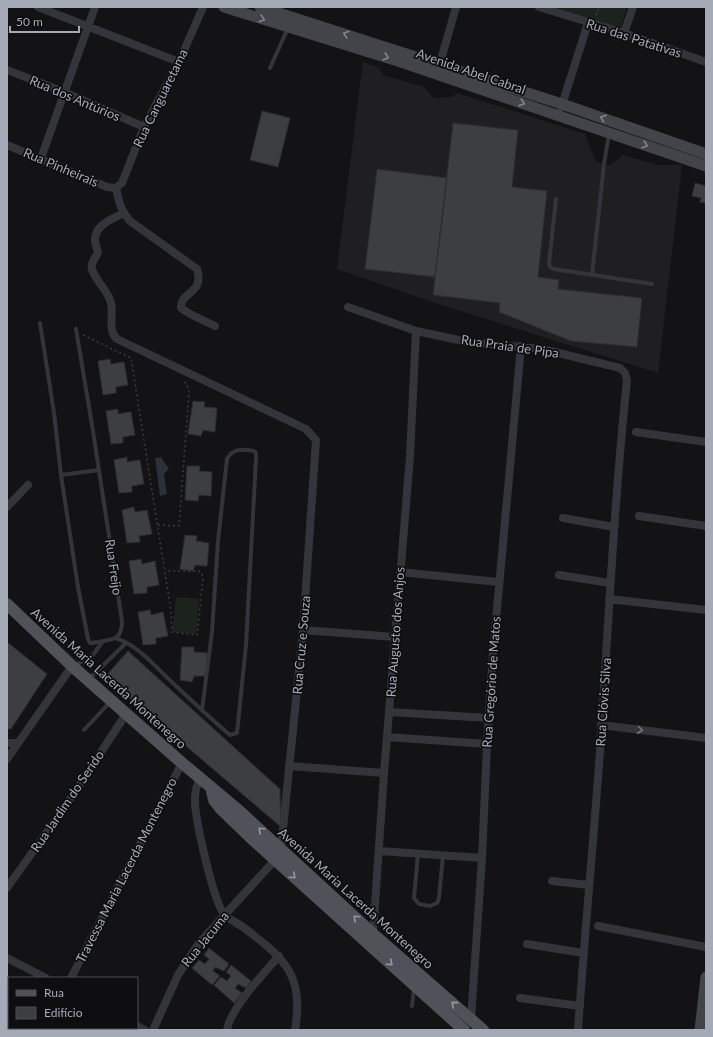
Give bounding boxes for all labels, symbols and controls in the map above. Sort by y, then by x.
scale bar [10,8,79,34]
text: 50 m [16,14,43,29]
one-way arrow [258,14,265,23]
street label: Rua das Patativas [584,15,684,61]
one-way arrow [343,30,350,39]
street label: Avenida Abel Cabral [414,45,528,97]
street label: Rua Canguaretama [129,46,191,150]
one-way arrow [382,52,389,61]
street label: Rua dos Antúrios [27,72,123,124]
one-way arrow [519,98,526,107]
one-way arrow [600,114,607,123]
one-way arrow [642,141,649,149]
street label: Rua Pinheirais [21,144,101,190]
street label: Rua Praia de Pipa [460,331,560,361]
street label: Rua Freijo [102,538,126,596]
street label: Rua Augusto dos Anjos [382,566,408,698]
street label: Rua Cruz e Souza [289,595,313,695]
street label: Avenida Maria Lacerda Montenegro [28,604,190,752]
street label: Rua Gregório de Matos [478,615,504,748]
street label: Rua Clóvis Silva [592,657,614,747]
one-way arrow [637,725,643,734]
street label: Rua Jardim do Serido [27,747,107,855]
street label: Travessa Maria Lacerda Montenegro [72,775,180,965]
street label: Avenida Maria Lacerda Montenegro [275,824,437,972]
one-way arrow [258,828,265,835]
one-way arrow [289,871,296,878]
street label: Rua Jacuma [178,908,232,970]
one-way arrow [354,916,361,923]
one-way arrow [386,958,393,965]
legend [8,977,138,1029]
text: Rua [44,985,64,1000]
one-way arrow [451,1001,459,1009]
text: Edifício [44,1005,83,1020]

